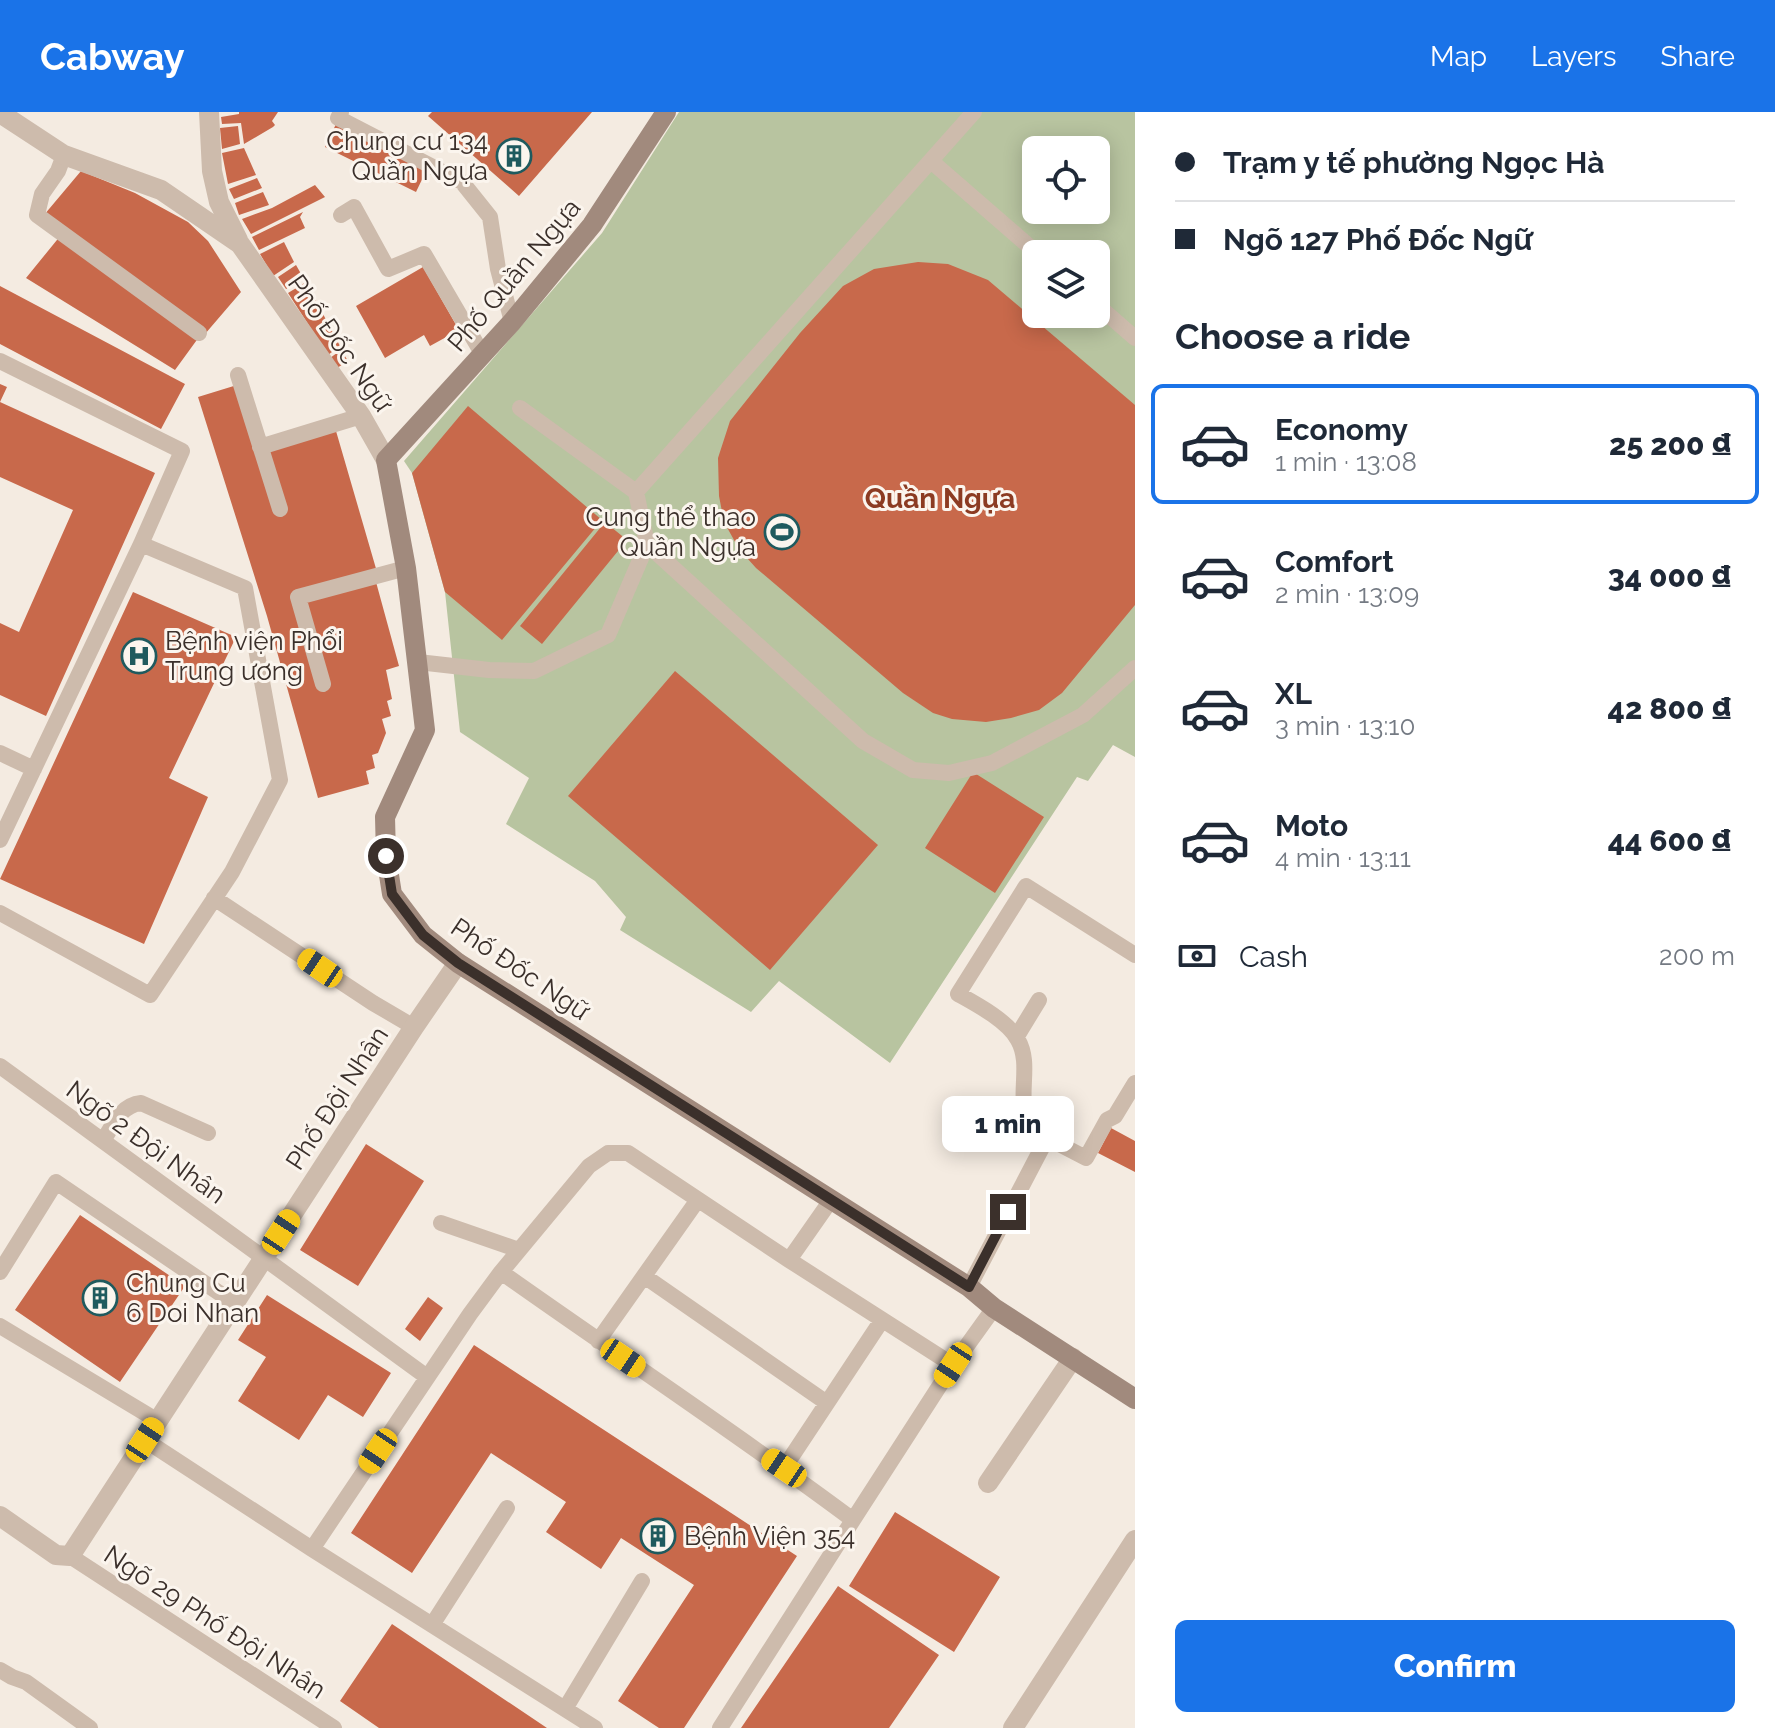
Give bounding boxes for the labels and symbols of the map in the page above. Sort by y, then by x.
place label: Chung cư 134 Quần Ngựa [326,126,488,186]
building icon: Chung cư 134 Quần Ngựa [495,137,533,175]
street label: Phố Quần Ngựa [441,193,587,357]
street label: Phố Đốc Ngữ [282,269,399,418]
district label: Quần Ngựa [865,482,1015,515]
place label: Cung thể thao Quần Ngựa [586,502,756,562]
sports icon: Cung thể thao Quần Ngựa [763,513,801,551]
place label: Bệnh viện Phổi Trung ương [165,626,343,686]
hospital icon: Bệnh viện Phổi Trung ương [120,637,158,675]
route start [368,838,404,874]
street label: Phố Đốc Ngữ [445,912,596,1027]
car [293,945,347,991]
street label: Phố Đội Nhân [280,1021,394,1175]
street label: Ngõ 2 Đội Nhân [61,1074,231,1210]
callout: 1 min [942,1096,1074,1152]
route end [990,1194,1026,1230]
car [258,1205,304,1259]
place label: Chung Cu 6 Doi Nhan [126,1268,259,1328]
building icon: Chung Cu 6 Doi Nhan [81,1279,119,1317]
car [596,1335,650,1381]
car [930,1338,976,1392]
car [122,1413,168,1467]
car [355,1424,401,1478]
car [757,1445,811,1491]
building icon: Bệnh Viện 354 [639,1517,677,1555]
place label: Bệnh Viện 354 [684,1521,855,1551]
street label: Ngõ 29 Phố Đội Nhân [99,1539,331,1705]

